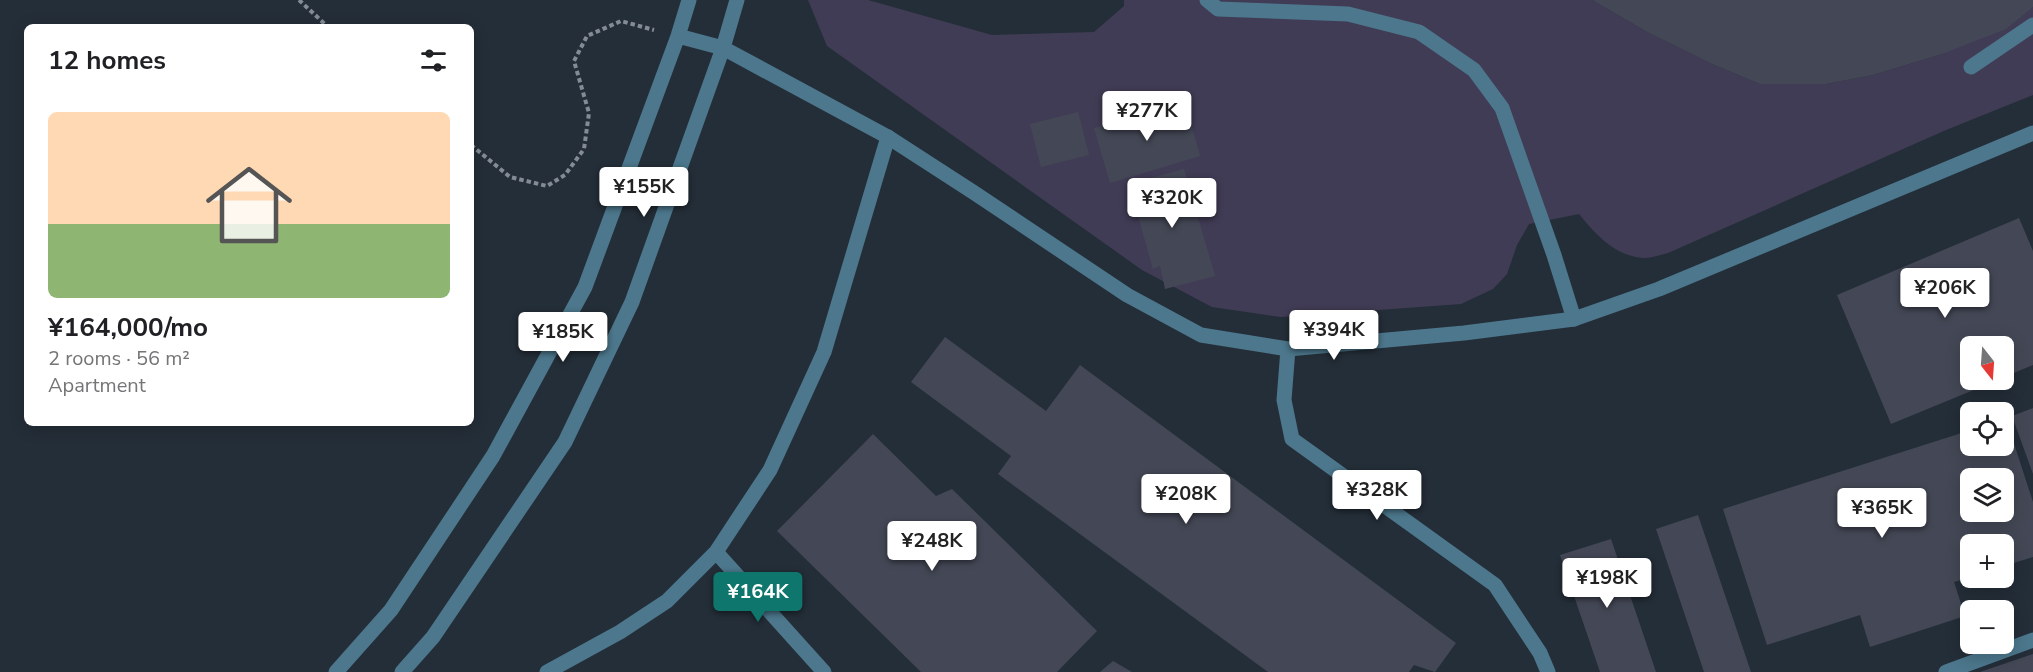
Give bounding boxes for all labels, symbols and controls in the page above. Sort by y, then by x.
text: 12 homes [48,43,166,78]
icon: filters [417,44,450,77]
pin: ¥277K [1105,91,1189,142]
text: ¥277K [1116,97,1178,124]
icon: home [195,151,303,259]
pin: ¥155K [602,167,686,218]
text: ¥155K [613,173,675,200]
pin: ¥320K [1130,178,1214,229]
text: ¥320K [1141,184,1203,211]
pin: ¥206K [1903,268,1987,319]
text: ¥206K [1914,274,1976,301]
text: ¥164,000/mo [48,310,208,345]
pin: ¥394K [1292,310,1376,361]
pin: ¥185K [521,312,605,363]
text: ¥394K [1303,316,1365,343]
text: ¥185K [532,318,594,345]
north arrow [1960,336,2014,390]
map controls [1960,336,2014,654]
text: 2 rooms · 56 m² [48,345,190,372]
text: Apartment [48,372,146,399]
button: locate [1960,402,2014,456]
button: layers [1960,468,2014,522]
pin: ¥328K [1335,470,1419,521]
pin: ¥208K [1144,474,1228,525]
text: ¥328K [1346,476,1408,503]
text: ¥208K [1155,480,1217,507]
pin: ¥365K [1840,488,1924,539]
text: ¥365K [1851,494,1913,521]
pin: ¥248K [890,521,974,572]
text: ¥248K [901,527,963,554]
button: + [1960,534,2014,588]
pin: ¥198K [1565,558,1649,609]
text: ¥198K [1576,564,1638,591]
pin: ¥164K [716,572,800,623]
text: ¥164K [727,578,789,605]
button: − [1960,600,2014,654]

